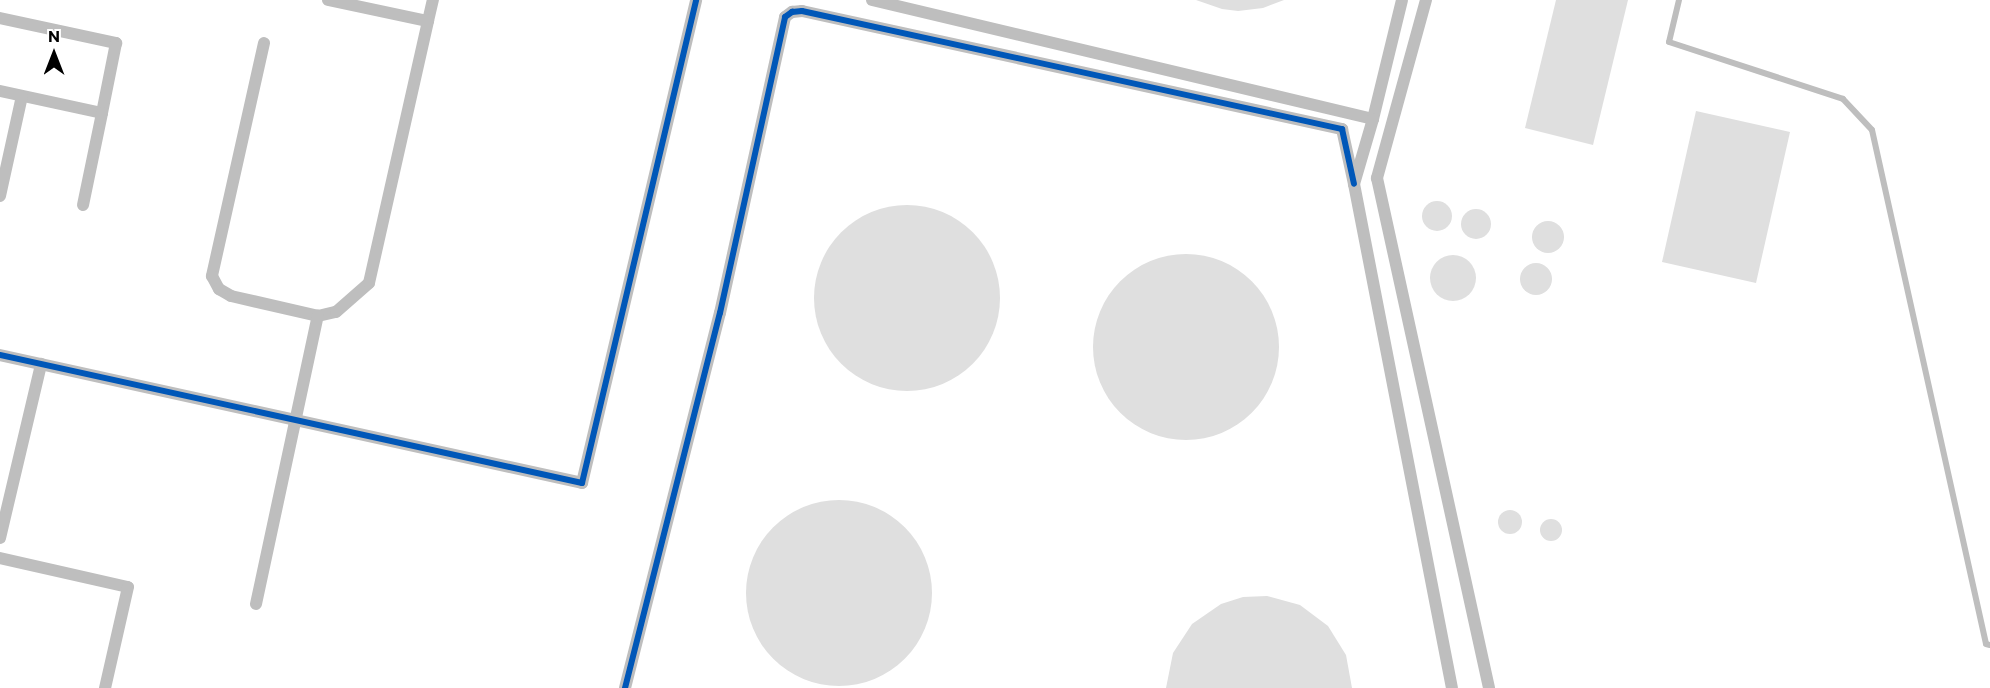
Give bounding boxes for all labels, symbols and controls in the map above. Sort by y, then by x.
north arrow [24,24,84,84]
text: N [48,26,60,45]

